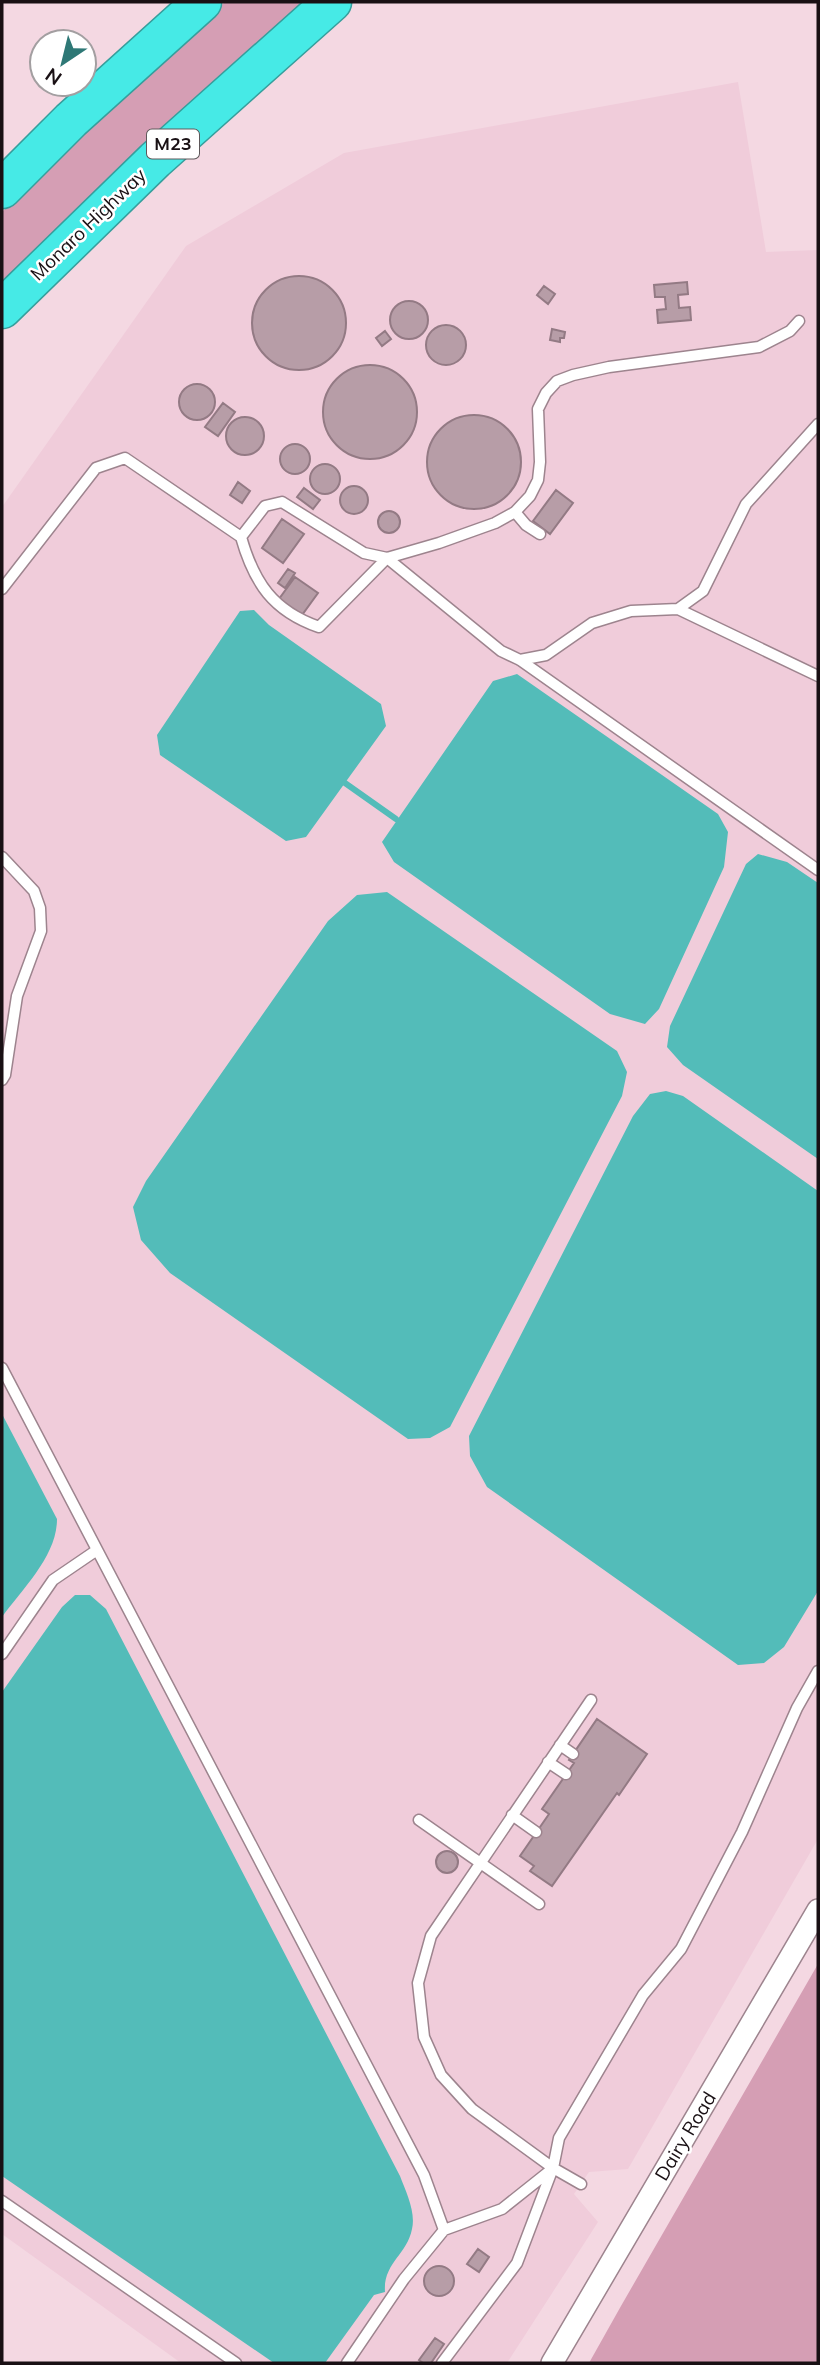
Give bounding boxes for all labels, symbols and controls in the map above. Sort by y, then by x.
north arrow [28,28,98,98]
text: N [40,63,66,91]
road number: M23 [147,130,199,159]
street label: Monaro Highway [25,163,151,285]
street label: Dairy Road [649,2087,721,2185]

